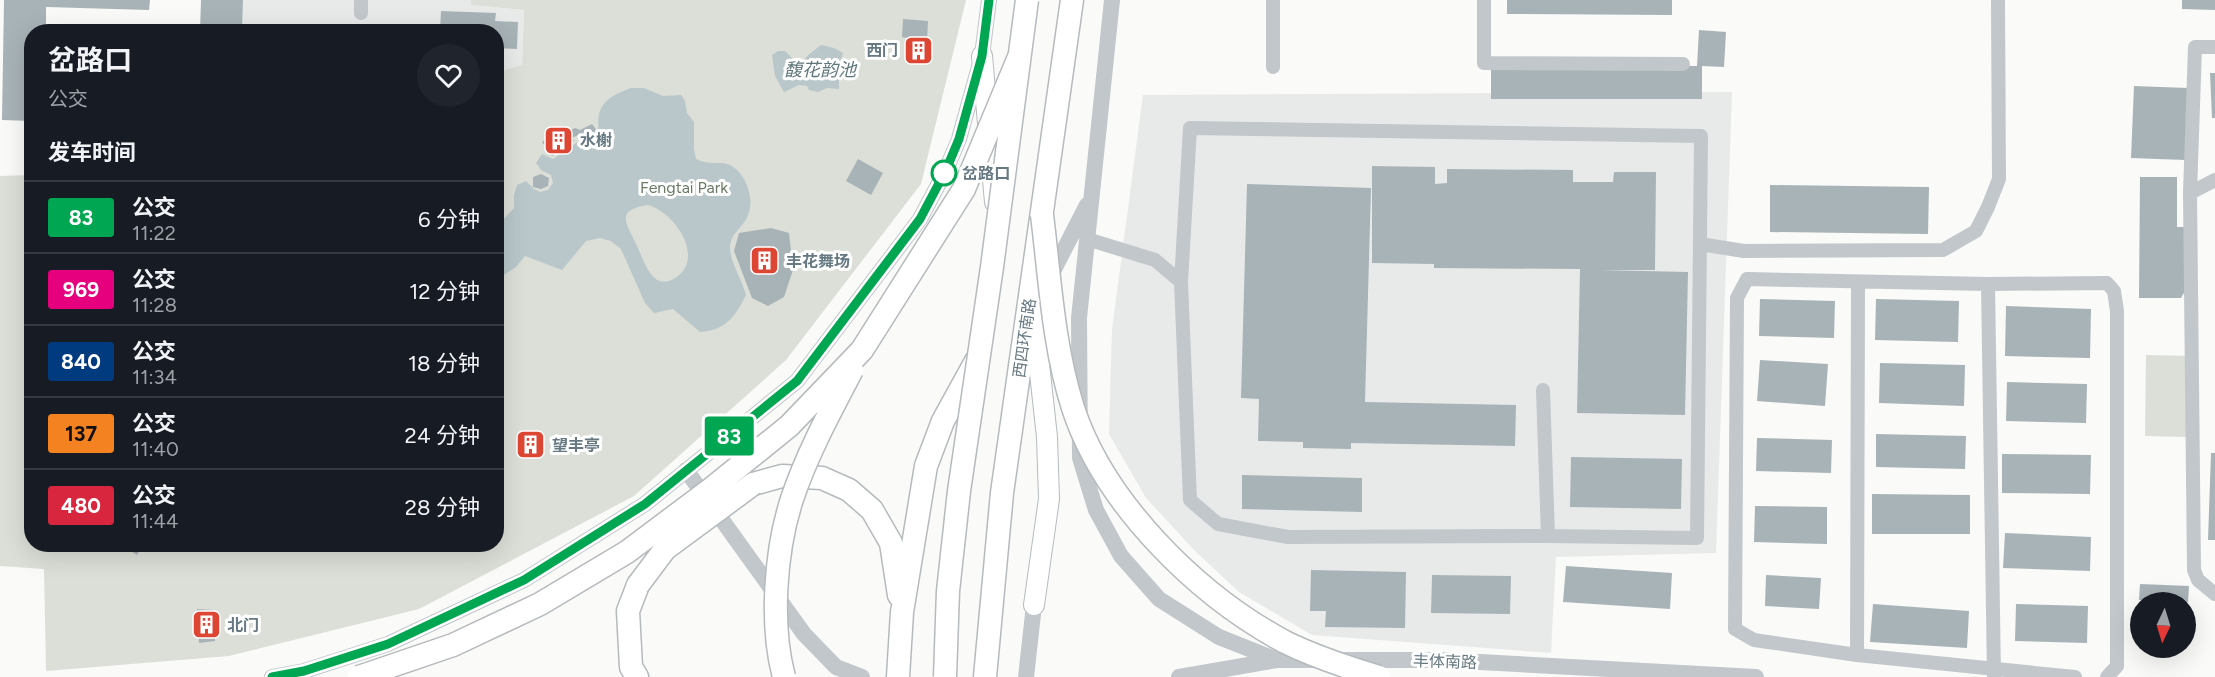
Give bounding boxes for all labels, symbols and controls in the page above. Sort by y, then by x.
building icon: 西门 [903,34,935,66]
place label: 西门 [866,41,898,60]
text: 岔路口 [48,43,132,77]
button: heart [417,44,480,107]
water label: 馥花韵池 [784,59,858,81]
text: 公交 [48,87,88,111]
building icon: 水榭 [543,124,575,156]
place label: 水榭 [580,131,612,150]
text: 发车时间 [48,139,136,166]
marker: 岔路口 [931,160,957,186]
place label: 岔路口 [962,164,1010,183]
park label: Fengtai Park [640,178,728,197]
text: 公交 [132,194,176,221]
text: 83 [69,205,93,230]
text: 6 分钟 [418,206,480,233]
text: 11:22 [132,221,176,245]
building icon: 丰花舞场 [749,245,781,277]
place label: 丰花舞场 [786,252,850,271]
text: 公交 [132,266,176,293]
text: 969 [63,277,99,302]
text: 12 分钟 [409,278,480,305]
text: 11:28 [132,293,177,317]
street label: 西四环南路 [1010,297,1039,379]
text: 公交 [132,338,176,365]
text: 840 [61,349,101,374]
text: 18 分钟 [408,350,480,377]
text: 11:34 [132,365,177,389]
text: 公交 [132,410,176,437]
line badge: 83 [702,416,756,456]
text: 137 [65,421,97,446]
text: 24 分钟 [405,422,480,449]
text: 83 [717,424,741,449]
building icon: 望丰亭 [515,429,547,461]
place label: 望丰亭 [552,436,600,455]
text: 11:40 [132,437,179,461]
text: 公交 [132,482,176,509]
text: 480 [61,493,101,518]
text: 28 分钟 [405,494,480,521]
text: 11:44 [132,509,178,533]
north arrow [2130,592,2196,658]
map controls [2130,592,2196,658]
building icon: 北门 [190,609,222,641]
place label: 北门 [227,616,259,635]
street label: 丰体南路 [1413,651,1477,672]

